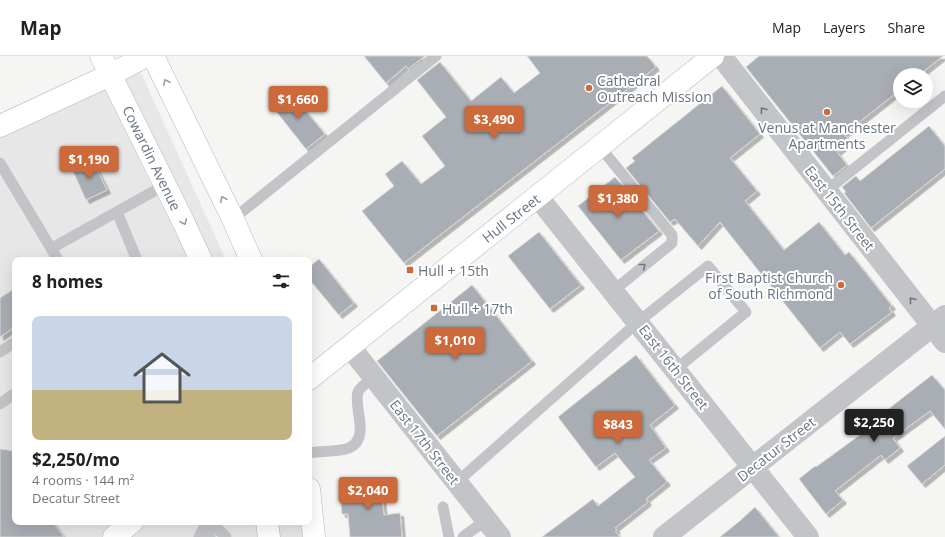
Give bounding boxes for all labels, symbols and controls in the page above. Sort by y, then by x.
text: Map [20,15,61,41]
text: Map [772,18,801,37]
text: Layers [823,18,865,37]
text: Share [887,18,925,37]
map controls [893,68,933,108]
button: layers [893,68,933,108]
place label: Cathedral Outreach Mission [597,71,712,106]
one-way arrow [163,79,171,86]
marker: Cathedral Outreach Mission [584,83,594,93]
pin: $1,660 [265,86,331,120]
text: $1,660 [278,90,318,108]
street label: Cowardin Avenue [118,102,186,214]
pin: $3,490 [461,106,527,140]
one-way arrow [761,107,768,114]
marker: Venus at Manchester Apartments [822,107,832,117]
text: $3,490 [474,110,514,128]
place label: Venus at Manchester Apartments [758,118,896,153]
pin: $1,190 [56,146,122,180]
text: $1,190 [69,150,109,168]
street label: East 15th Street [801,161,879,255]
pin: $1,380 [585,185,651,219]
street label: Hull Street [478,189,544,247]
text: $1,380 [598,189,638,207]
one-way arrow [220,196,228,203]
one-way arrow [179,218,187,226]
place label: Hull + 15th [418,261,489,280]
one-way arrow [639,264,646,271]
marker: Hull + 15th [405,265,415,275]
place label: First Baptist Church of South Richmond [705,268,833,303]
text: 8 homes [32,270,103,293]
icon: filters [270,270,292,292]
marker: First Baptist Church of South Richmond [836,280,846,290]
one-way arrow [910,298,917,305]
place label: Hull + 17th [442,299,513,318]
marker: Hull + 17th [429,303,439,313]
street label: East 16th Street [635,320,713,414]
pin: $1,010 [422,327,488,361]
text: $1,010 [435,331,475,349]
icon: home [126,342,198,414]
street label: East 17th Street [386,395,464,489]
pin: $2,250 [841,409,907,443]
pin: $843 [594,411,642,445]
street label: Decatur Street [733,412,819,486]
text: $2,250 [854,413,894,431]
text: $843 [603,415,633,433]
text: $2,250/mo [32,448,120,471]
text: 4 rooms · 144 m² [32,471,134,489]
pin: $2,040 [335,477,401,511]
text: $2,040 [348,481,388,499]
text: Decatur Street [32,489,120,507]

